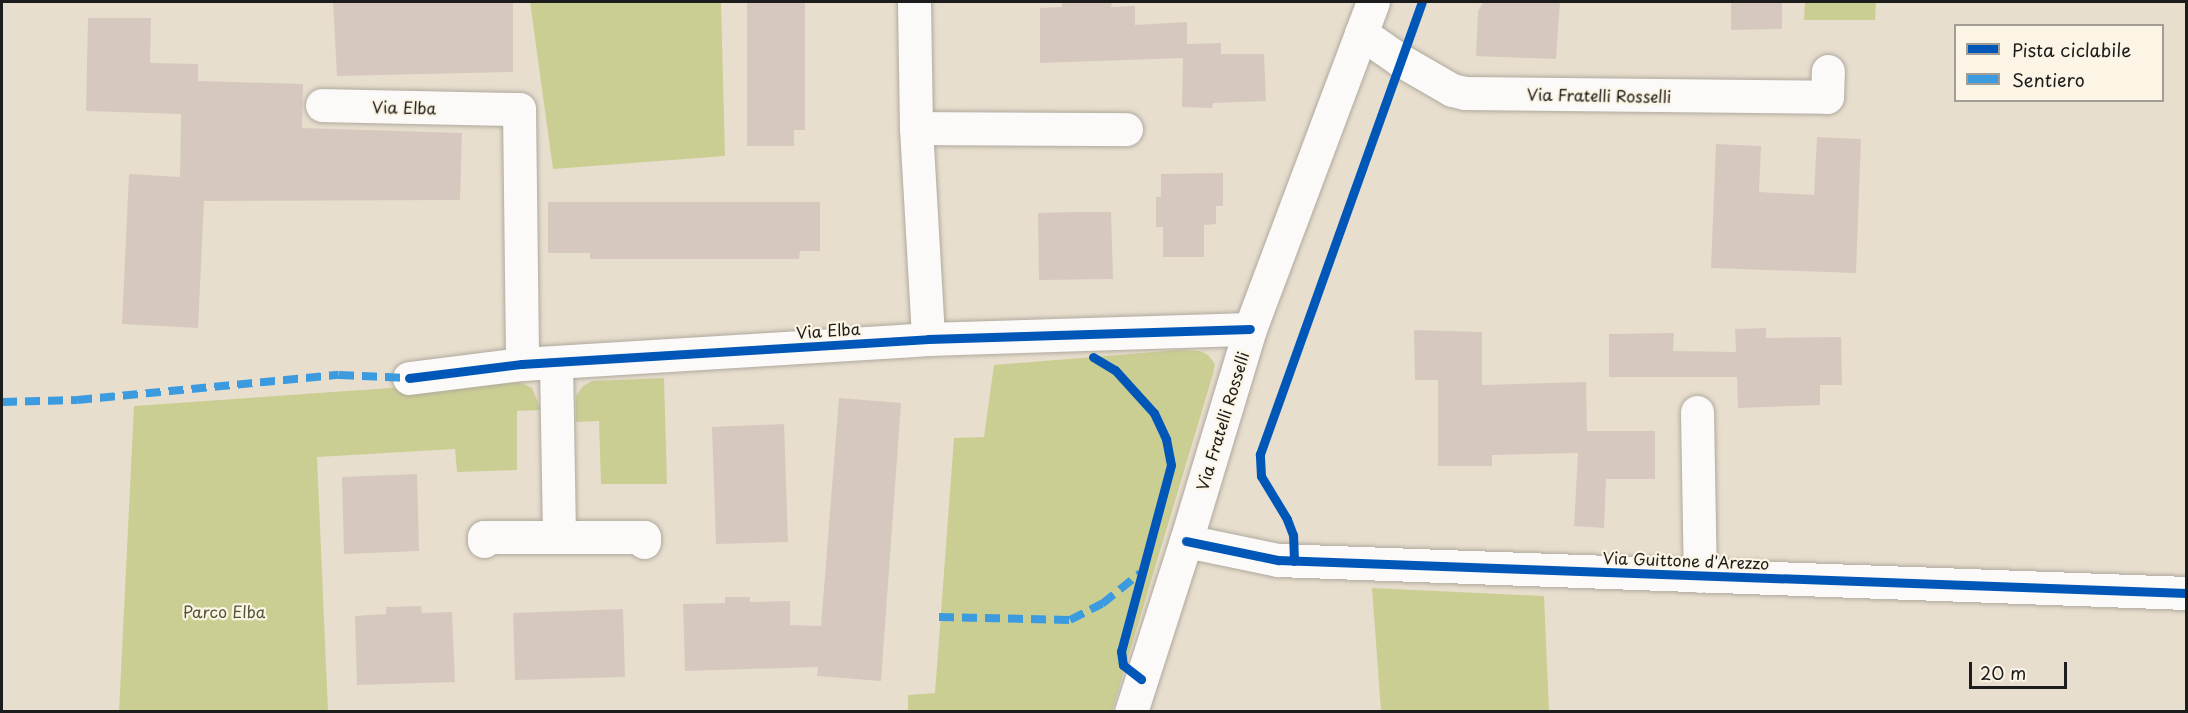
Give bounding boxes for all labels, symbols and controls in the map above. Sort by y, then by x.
legend [1954,24,2164,102]
text: Pista ciclabile [2012,36,2131,63]
text: Sentiero [2012,66,2085,93]
street label: Via Fratelli Rosselli [1527,84,1671,106]
street label: Via Elba [372,97,436,117]
street label: Via Elba [795,318,861,342]
street label: Via Fratelli Rosselli [1192,349,1252,493]
street label: Via Guittone d'Arezzo [1602,547,1770,573]
park label: Parco Elba [182,601,266,621]
scale bar [1972,650,2070,688]
text: 20 m [1980,659,2026,686]

